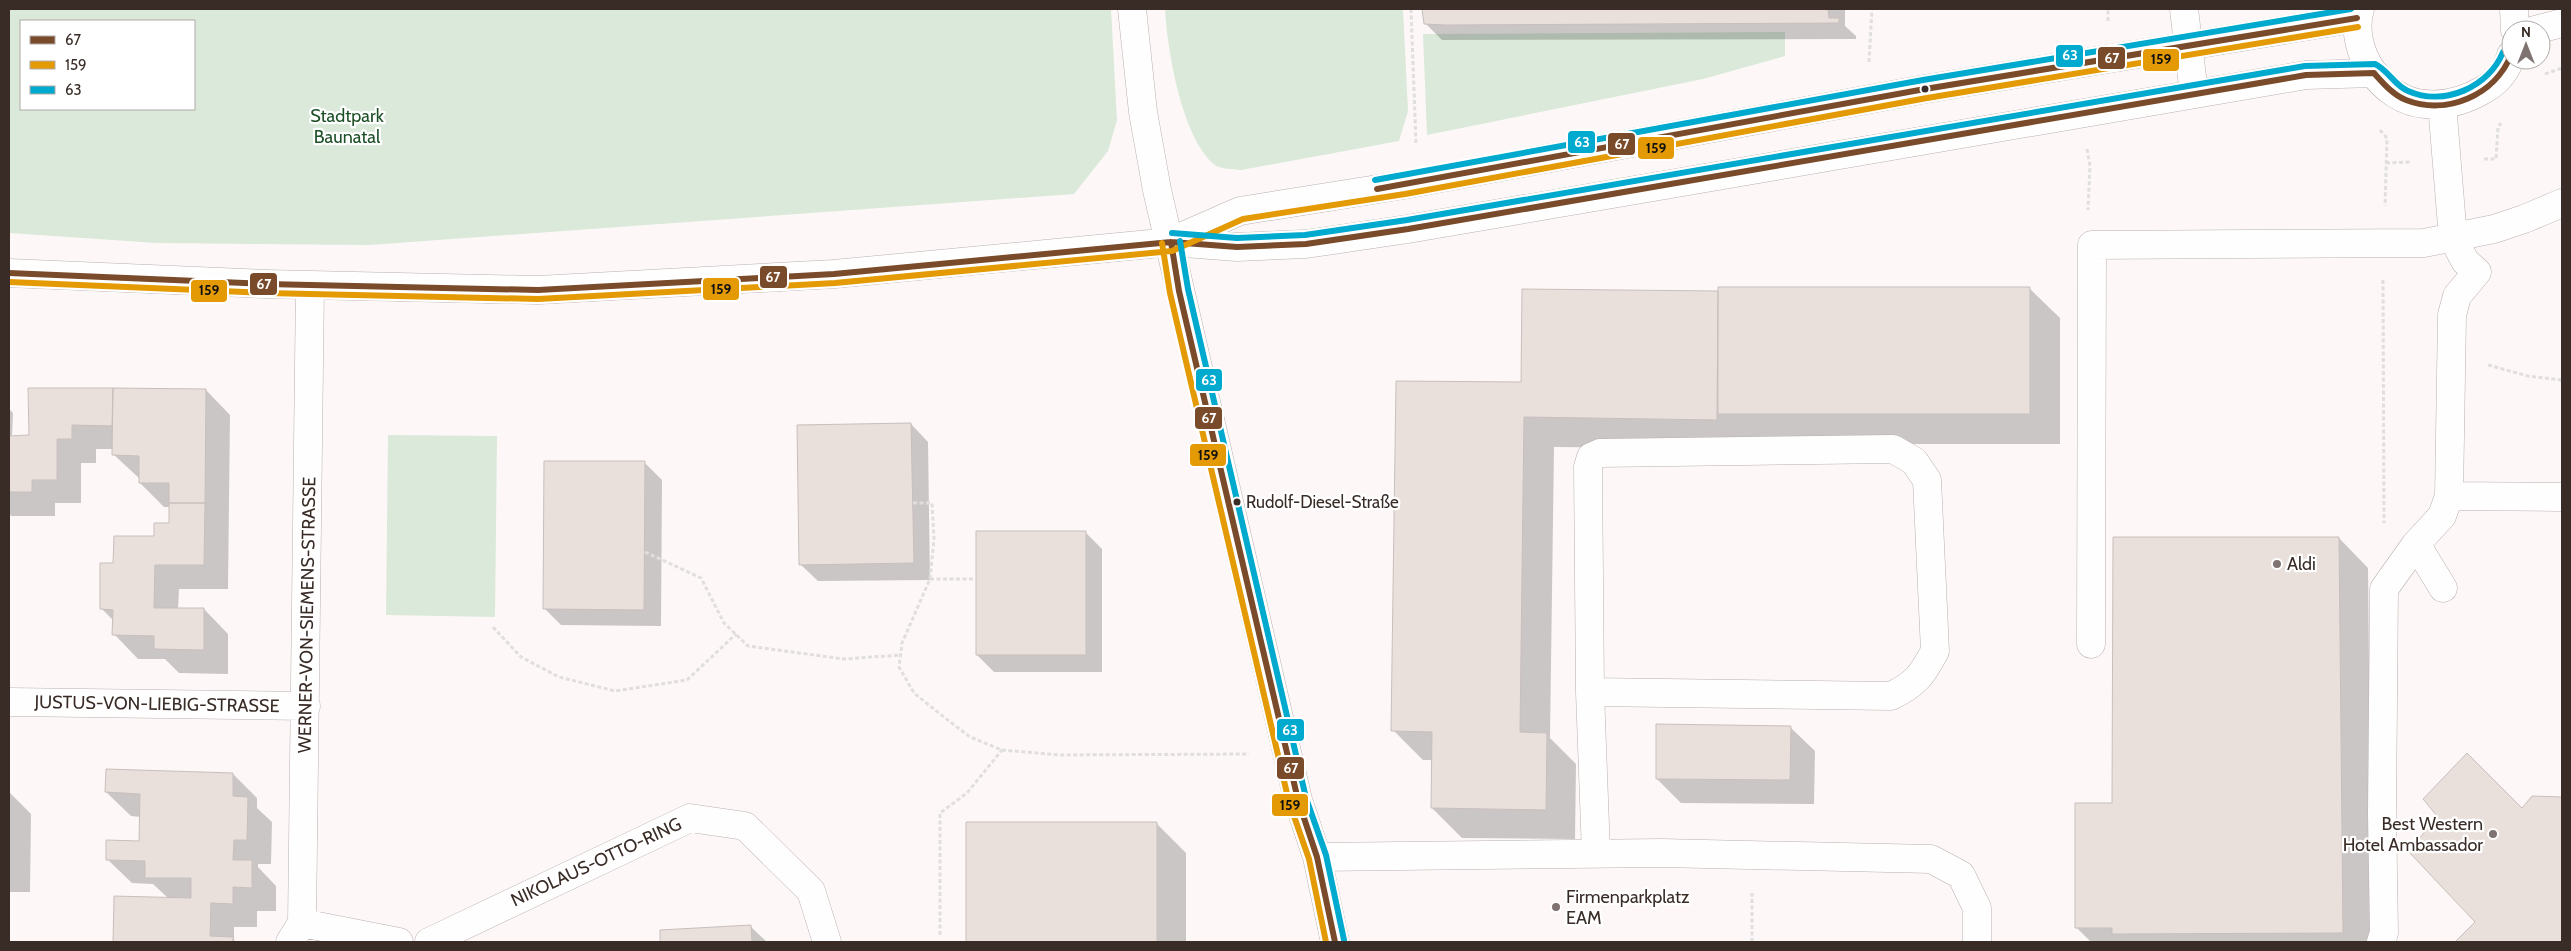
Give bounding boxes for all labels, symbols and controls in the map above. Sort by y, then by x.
legend [20,20,195,110]
north arrow [2501,20,2551,70]
text: N [2521,23,2531,41]
text: 67 [65,31,81,49]
line badge: 63 [2055,44,2084,68]
text: 63 [2062,46,2078,64]
line badge: 67 [2097,46,2126,70]
line badge: 159 [2142,48,2180,72]
text: 67 [2104,49,2120,67]
text: 159 [2151,50,2171,68]
text: 159 [65,56,87,74]
text: 63 [65,81,82,99]
unlabelled marker [1920,84,1930,94]
park label: Stadtpark Baunatal [310,105,385,148]
line badge: 63 [1567,130,1596,154]
line badge: 67 [1607,132,1636,156]
text: 63 [1574,133,1590,151]
text: 67 [1614,135,1630,153]
line badge: 159 [1637,136,1675,160]
text: 159 [1646,139,1666,157]
line badge: 67 [759,265,788,289]
text: 67 [765,268,781,286]
line badge: 67 [249,272,278,296]
text: 67 [256,275,272,293]
line badge: 159 [702,277,740,301]
line badge: 159 [190,279,228,303]
text: 159 [711,280,731,298]
text: 159 [199,281,219,299]
line badge: 63 [1195,368,1223,392]
text: 63 [1201,371,1217,389]
line badge: 67 [1194,406,1223,430]
text: 67 [1201,409,1217,427]
line badge: 159 [1189,443,1227,467]
text: 159 [1198,446,1218,464]
street label: WERNER-VON-SIEMENS-STRASSE [294,477,320,753]
place label: Rudolf-Diesel-Straße [1246,492,1399,512]
marker: Rudolf-Diesel-Straße [1232,497,1242,507]
place label: Aldi [2287,553,2316,575]
marker: Aldi [2271,558,2283,570]
street label: JUSTUS-VON-LIEBIG-STRASSE [33,691,280,717]
line badge: 63 [1276,718,1305,742]
text: 63 [1282,721,1298,739]
line badge: 67 [1276,756,1305,780]
text: 67 [1283,759,1299,777]
line badge: 159 [1271,793,1309,817]
text: 159 [1280,796,1300,814]
street label: NIKOLAUS-OTTO-RING [507,813,685,911]
place label: Best Western Hotel Ambassador [2343,813,2483,856]
marker: Best Western Hotel Ambassador [2487,828,2499,840]
place label: Firmenparkplatz EAM [1566,886,1690,929]
marker: Firmenparkplatz EAM [1550,901,1562,913]

